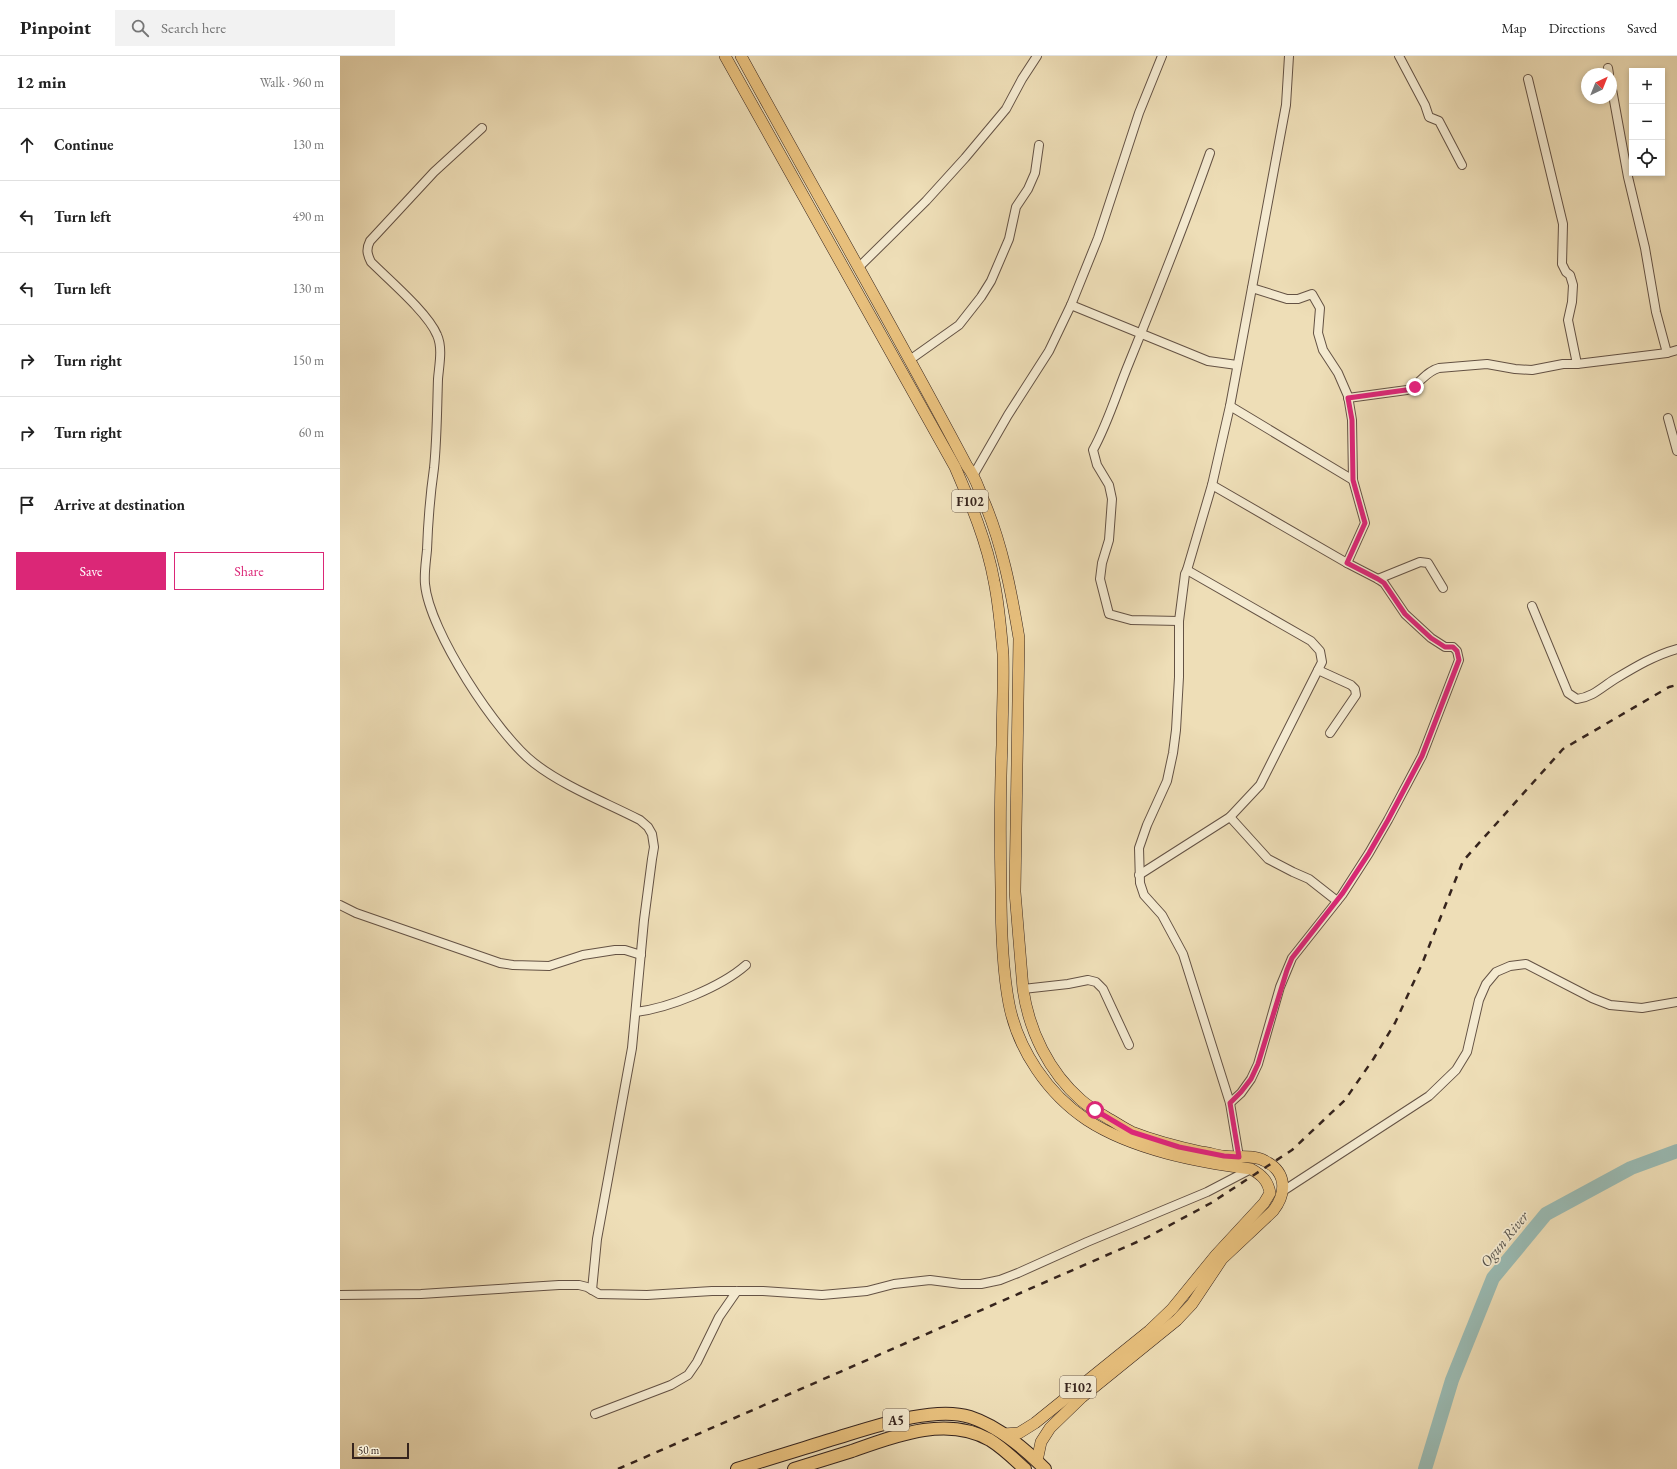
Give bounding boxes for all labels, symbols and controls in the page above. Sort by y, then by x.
search box [115,10,395,46]
text: Pinpoint [20,15,91,40]
icon: search [129,17,151,39]
text: Search here [161,18,226,37]
text: Map [1501,19,1527,37]
text: Directions [1549,19,1605,37]
text: Saved [1627,19,1657,37]
north arrow [1581,68,1617,104]
map controls [1629,68,1665,176]
button: + [1629,68,1665,104]
text: 12 min [16,71,66,93]
text: Walk · 960 m [260,74,324,91]
button: − [1629,104,1665,140]
icon: ahead [16,134,38,156]
text: Continue [54,135,114,154]
text: 130 m [293,136,324,153]
button: locate [1629,140,1665,176]
icon: left [16,206,38,228]
text: Turn left [54,207,111,226]
text: 490 m [293,208,324,225]
icon: left [16,278,38,300]
text: Turn left [54,279,111,298]
text: 130 m [293,280,324,297]
icon: right [16,350,38,372]
text: Turn right [54,351,122,370]
text: 150 m [293,352,324,369]
route end [1406,378,1424,396]
icon: right [16,422,38,444]
text: Turn right [54,423,122,442]
text: 60 m [299,424,324,441]
road number: F102 [952,490,988,512]
icon: arrive [16,494,38,516]
text: Arrive at destination [54,495,185,514]
button: Save [16,552,166,590]
button: Share [174,552,324,590]
route start [1086,1101,1104,1119]
water label: Ogun River [1476,1206,1533,1271]
road number: F102 [1060,1376,1096,1398]
road number: A5 [883,1409,909,1431]
scale bar [352,1441,409,1460]
text: 50 m [358,1443,379,1457]

